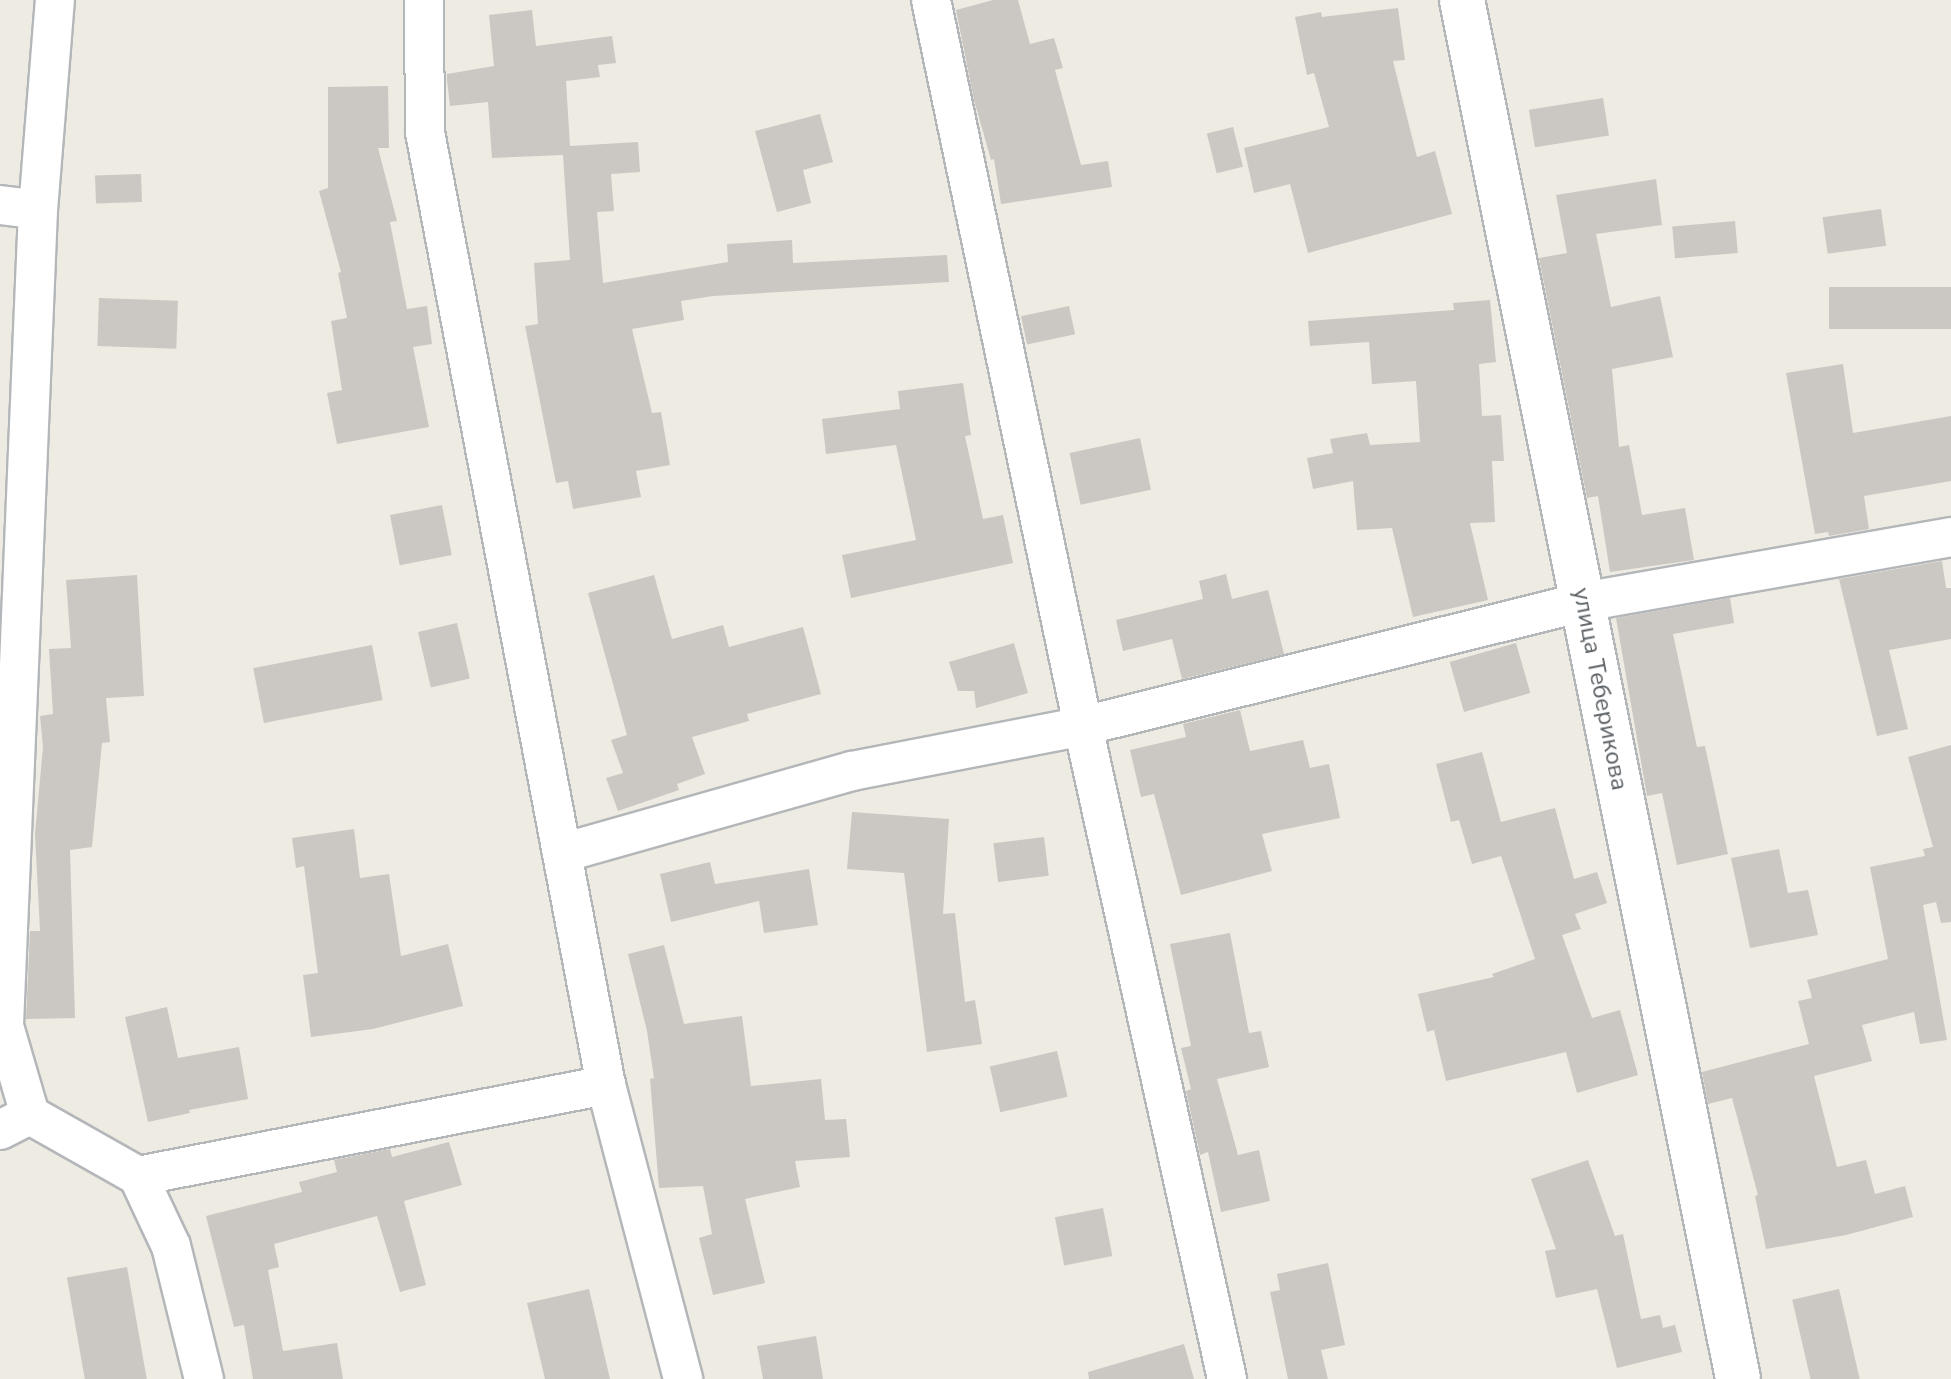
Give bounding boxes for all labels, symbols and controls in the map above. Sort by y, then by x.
street label: улица Теберикова [1566,585,1634,793]

